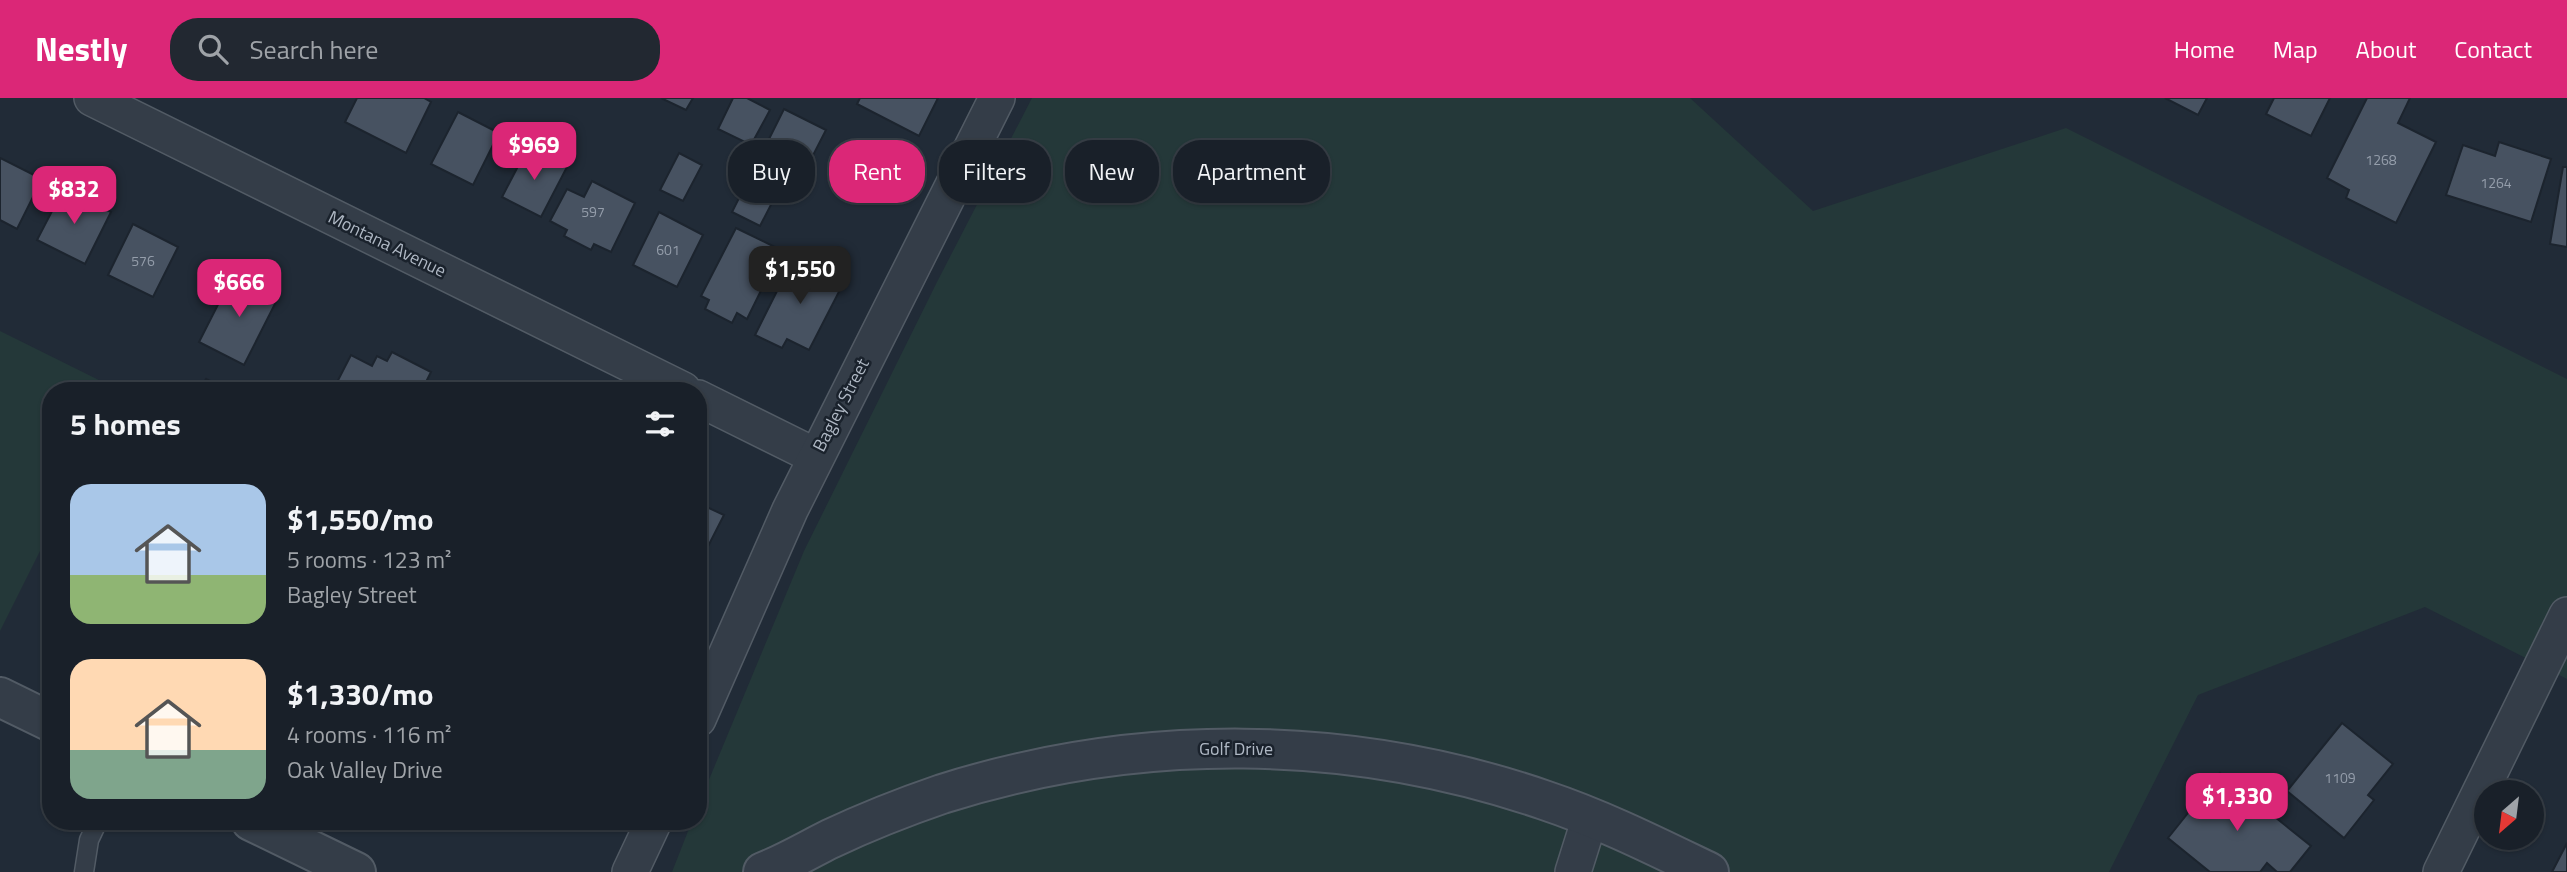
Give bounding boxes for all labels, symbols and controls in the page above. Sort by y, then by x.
search box [170,18,660,81]
text: Nestly [35,24,128,74]
icon: search [194,30,232,68]
text: Search here [250,30,378,69]
text: Home [2174,31,2235,67]
text: Map [2273,31,2318,67]
text: About [2356,31,2416,67]
text: Contact [2454,31,2532,67]
pin: $969 [493,122,575,182]
text: $969 [508,127,560,162]
chip: Buy [728,140,815,203]
chip: Rent [829,140,925,203]
chip: Filters [939,140,1051,203]
chip: New [1065,140,1159,203]
chip: Apartment [1173,140,1330,203]
house number: 1268 [2365,149,2397,170]
pin: $832 [33,166,115,226]
text: $832 [48,171,100,206]
house number: 1264 [2480,172,2512,193]
house number: 597 [581,201,605,222]
street label: Montana Avenue [324,203,451,284]
house number: 601 [656,239,680,260]
pin: $1,550 [743,246,857,306]
house number: 576 [131,250,155,271]
text: $1,550 [765,251,835,286]
pin: $666 [198,260,280,319]
text: $666 [213,264,265,299]
street label: Bagley Street [805,353,876,456]
text: 5 homes [70,401,181,447]
icon: filters [641,405,679,443]
text: $1,550/mo [287,496,433,542]
icon: home [126,512,210,596]
text: 5 rooms · 123 m² [287,542,451,577]
text: Bagley Street [287,577,417,612]
text: $1,330/mo [287,671,433,717]
icon: home [126,687,210,771]
text: 4 rooms · 116 m² [287,717,451,752]
street label: Golf Drive [1199,735,1273,762]
text: Oak Valley Drive [287,752,443,787]
house number: 1109 [2324,767,2356,788]
pin: $1,330 [2180,774,2294,833]
text: $1,330 [2202,778,2272,813]
north arrow [2474,780,2544,850]
map controls [2474,780,2544,850]

